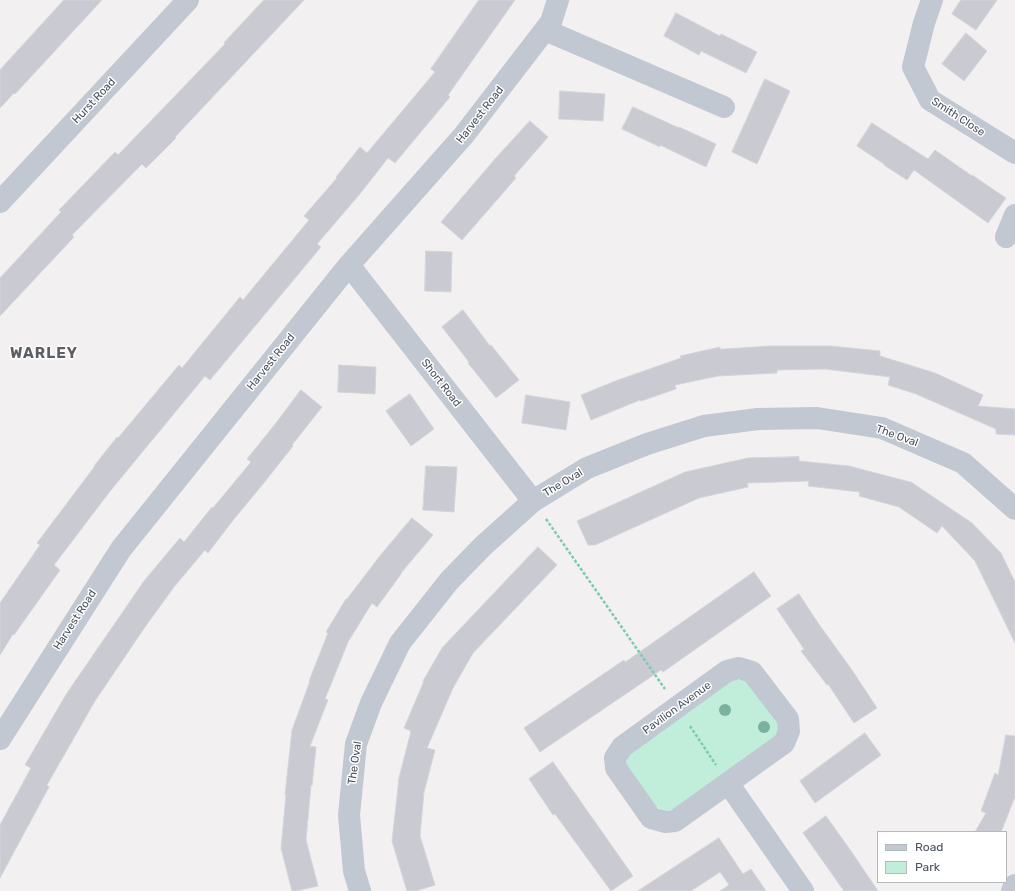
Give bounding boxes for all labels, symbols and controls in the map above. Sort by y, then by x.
street label: Hurst Road [70,76,118,126]
street label: Harvest Road [454,84,506,146]
street label: Smith Close [929,95,987,139]
street label: Harvest Road [244,331,298,393]
district label: WARLEY [10,345,78,363]
street label: Short Road [418,356,464,410]
street label: The Oval [874,422,920,450]
street label: The Oval [541,466,585,500]
street label: Harvest Road [51,588,99,652]
street label: Pavilion Avenue [640,679,714,737]
street label: The Oval [345,740,365,786]
legend [877,831,1007,883]
text: Road [915,840,943,854]
text: Park [915,860,940,874]

